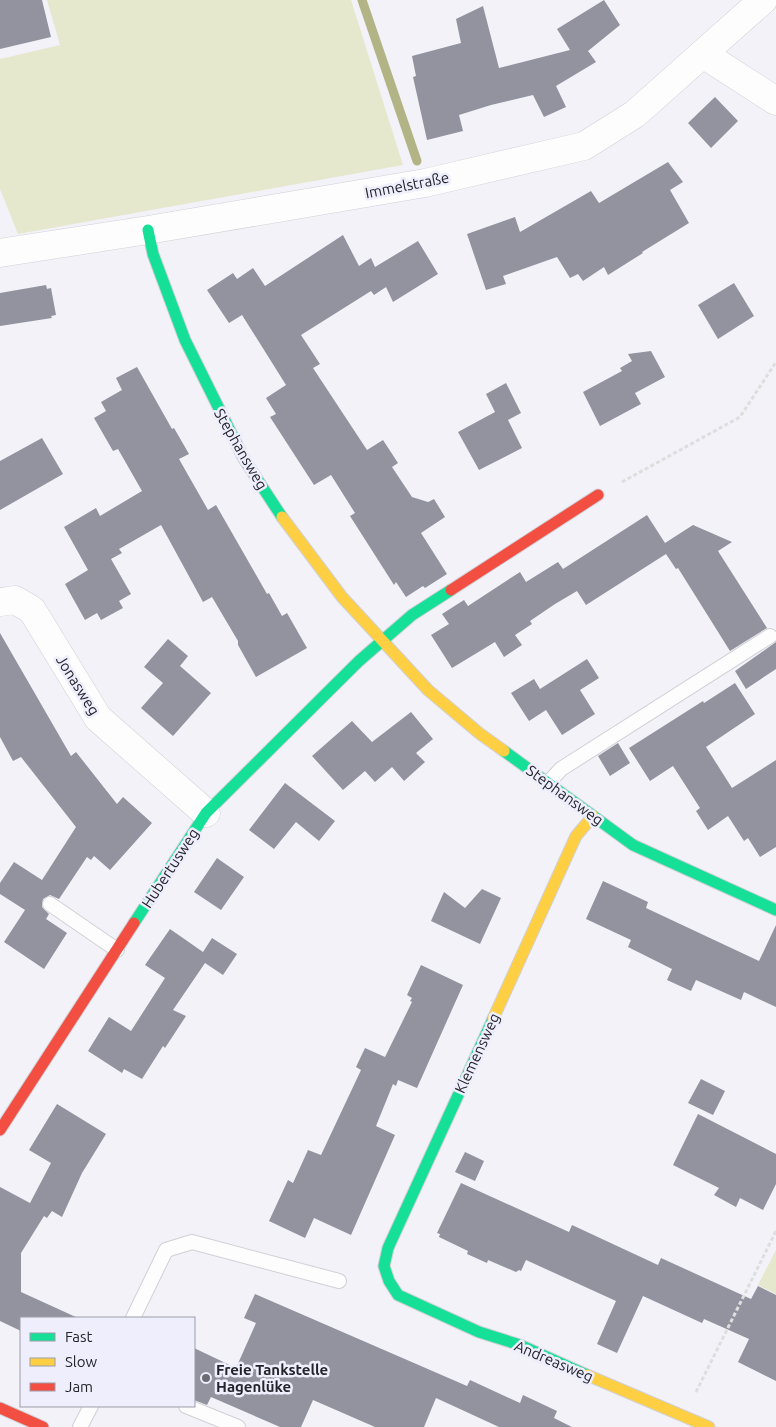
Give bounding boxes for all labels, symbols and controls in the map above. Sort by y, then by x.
street label: Immelstraße [364,169,450,201]
street label: Stephansweg [211,405,271,493]
street label: Jonasweg [53,652,103,718]
street label: Stephansweg [523,761,607,829]
street label: Hubertusweg [138,825,202,911]
street label: Klemensweg [451,1010,503,1096]
legend [20,1317,195,1407]
text: Fast [65,1328,93,1345]
street label: Andreasweg [512,1337,596,1385]
text: Slow [65,1353,98,1370]
place label: Freie Tankstelle Hagenlüke [216,1361,328,1395]
marker: Freie Tankstelle Hagenlüke [200,1372,212,1384]
text: Jam [65,1378,93,1395]

